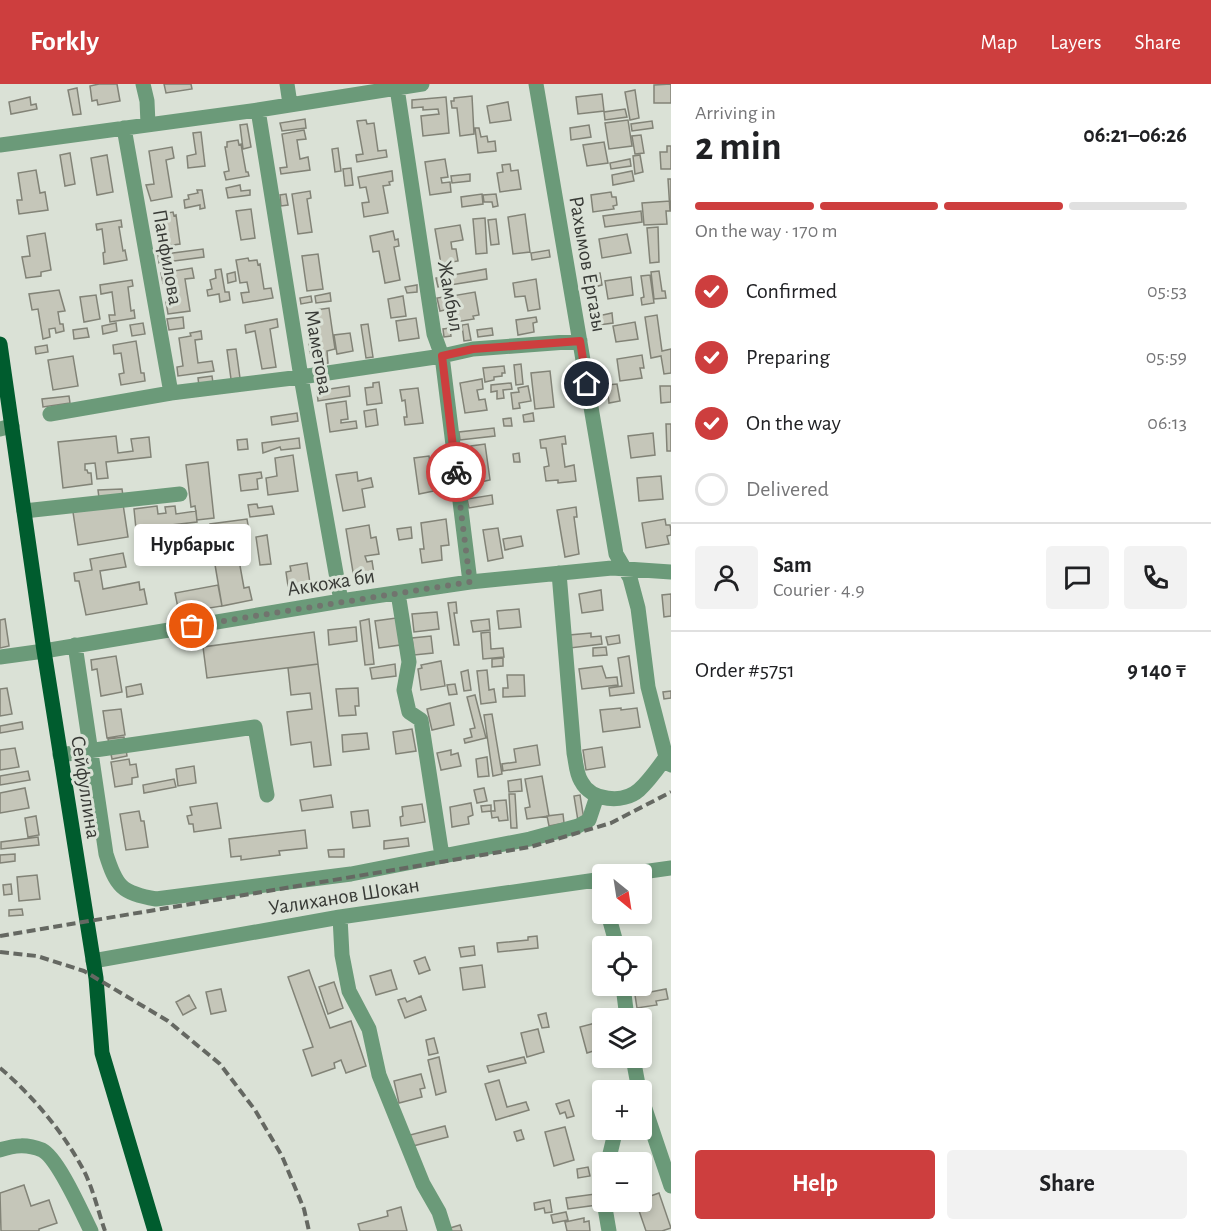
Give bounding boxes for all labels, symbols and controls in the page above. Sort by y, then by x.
text: Forkly [30,28,99,56]
text: Map [981,32,1017,53]
text: Layers [1050,32,1101,53]
text: Share [1134,32,1181,53]
text: Arriving in [695,103,776,123]
text: 06:21–06:26 [1083,124,1187,146]
text: 2 min [695,128,782,167]
street label: Рахымов Ергазы [565,194,610,334]
street label: Панфилова [149,208,186,307]
text: On the way · 170 m [695,221,838,241]
street label: Жамбыл [434,259,467,333]
icon: check [695,275,728,308]
text: Confirmed [746,280,837,302]
text: 05:53 [1147,281,1187,301]
street label: Маметова [301,308,336,396]
icon: check [695,341,728,374]
text: Preparing [746,346,830,368]
text: 05:59 [1146,347,1187,367]
pin [561,358,612,409]
icon: home [570,367,603,400]
icon: check [695,407,728,440]
text: On the way [746,412,841,434]
text: 06:13 [1147,413,1187,433]
courier [426,442,486,502]
icon: bike [440,456,473,489]
text: Delivered [746,478,829,500]
callout: Нурбарыс [134,524,250,566]
text: Нурбарыс [150,535,235,555]
button: person [695,546,758,609]
button: chat [1046,546,1109,609]
button: phone [1124,546,1187,609]
text: Sam [773,554,812,576]
street label: Аккожа би [286,565,376,600]
text: Courier · 4.9 [773,580,865,600]
pin [166,600,217,651]
icon: bag [175,609,208,642]
text: Order #5751 [695,659,795,681]
text: 9 140 ₸ [1127,659,1187,681]
street label: Сейфуллина [67,734,104,841]
north arrow [592,864,652,924]
map controls [592,864,652,1212]
street label: Уалиханов Шокан [267,874,421,919]
button: locate [592,936,652,996]
button: layers [592,1008,652,1068]
button: + [592,1080,652,1140]
button: Help [695,1150,935,1219]
button: Share [947,1150,1187,1219]
button: − [592,1152,652,1212]

